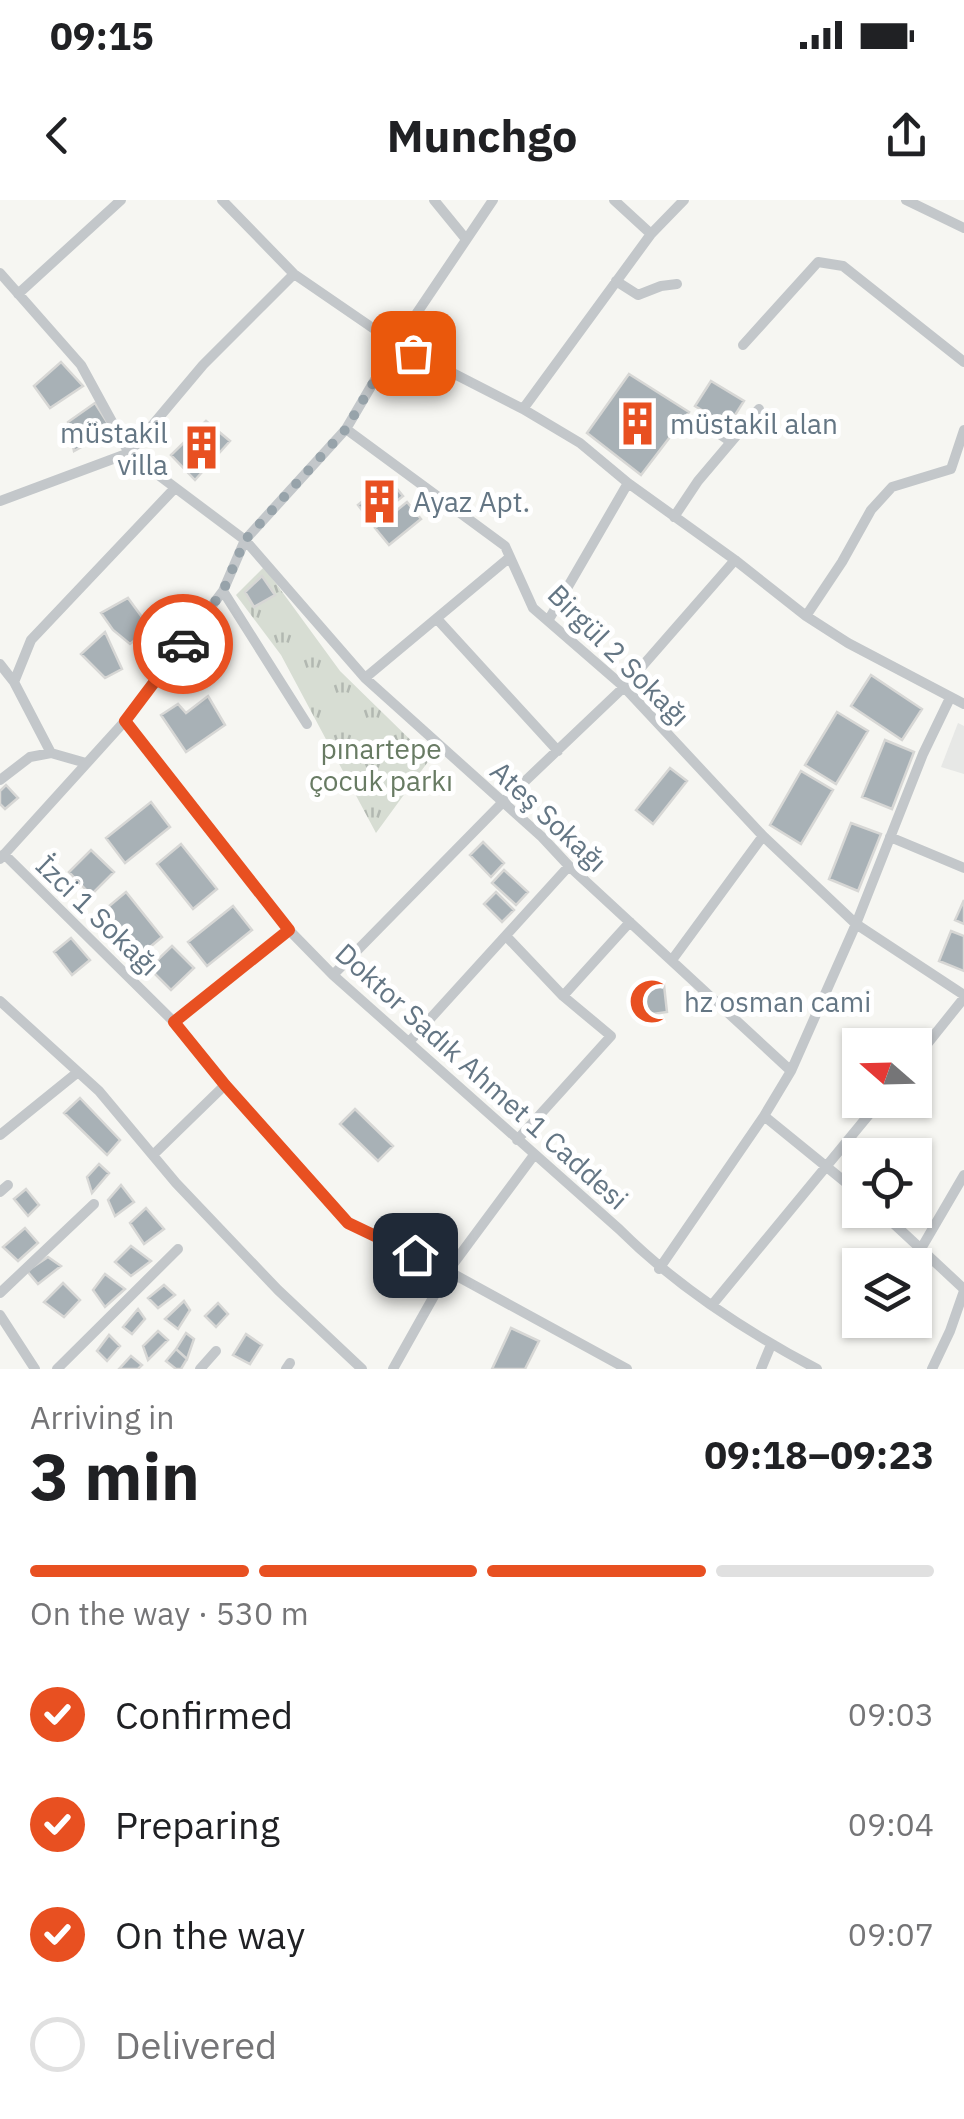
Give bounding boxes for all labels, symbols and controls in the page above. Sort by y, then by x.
text: 09:15 [50,11,154,60]
text: Munchgo [387,106,577,164]
icon: back [30,108,85,163]
icon: share [879,108,934,163]
pin [371,311,456,396]
icon: bag [386,326,441,381]
building icon: müstakil alan [613,399,661,447]
place label: müstakil alan [670,405,838,442]
place label: müstakil villa [60,414,168,483]
building icon: müstakil villa [177,424,225,472]
building icon: Ayaz Apt. [356,477,404,525]
place label: Ayaz Apt. [413,483,530,520]
street label: Birgül 2 Sokağı [540,576,698,734]
courier [133,594,233,694]
icon: car [156,617,211,672]
park label: pınartepe çocuk parkı [309,730,453,799]
street label: Ateş Sokağı [483,752,615,880]
street label: İzci 1 Sokağı [28,847,168,983]
street label: Doktor Sadık Ahmet 1 Caddesi [328,935,636,1217]
mosque icon: hz osman cami [627,977,675,1025]
place label: hz osman cami [684,983,871,1020]
north arrow [842,1028,932,1118]
map controls [842,1028,932,1338]
button: locate [842,1138,932,1228]
pin [373,1213,458,1298]
icon: home [388,1228,443,1283]
button: layers [842,1248,932,1338]
text: Arriving in [30,1396,175,1438]
text: 09:18–09:23 [704,1430,934,1479]
text: 3 min [30,1433,200,1518]
text: On the way · 530 m [30,1592,309,1634]
icon: check [30,1687,85,1742]
text: Confirmed [115,1690,293,1739]
text: 09:03 [848,1693,934,1735]
icon: check [30,1797,85,1852]
text: Preparing [115,1800,280,1849]
text: 09:04 [848,1803,934,1845]
icon: check [30,1907,85,1962]
text: On the way [115,1910,305,1959]
text: 09:07 [848,1913,934,1955]
text: Delivered [115,2020,277,2069]

